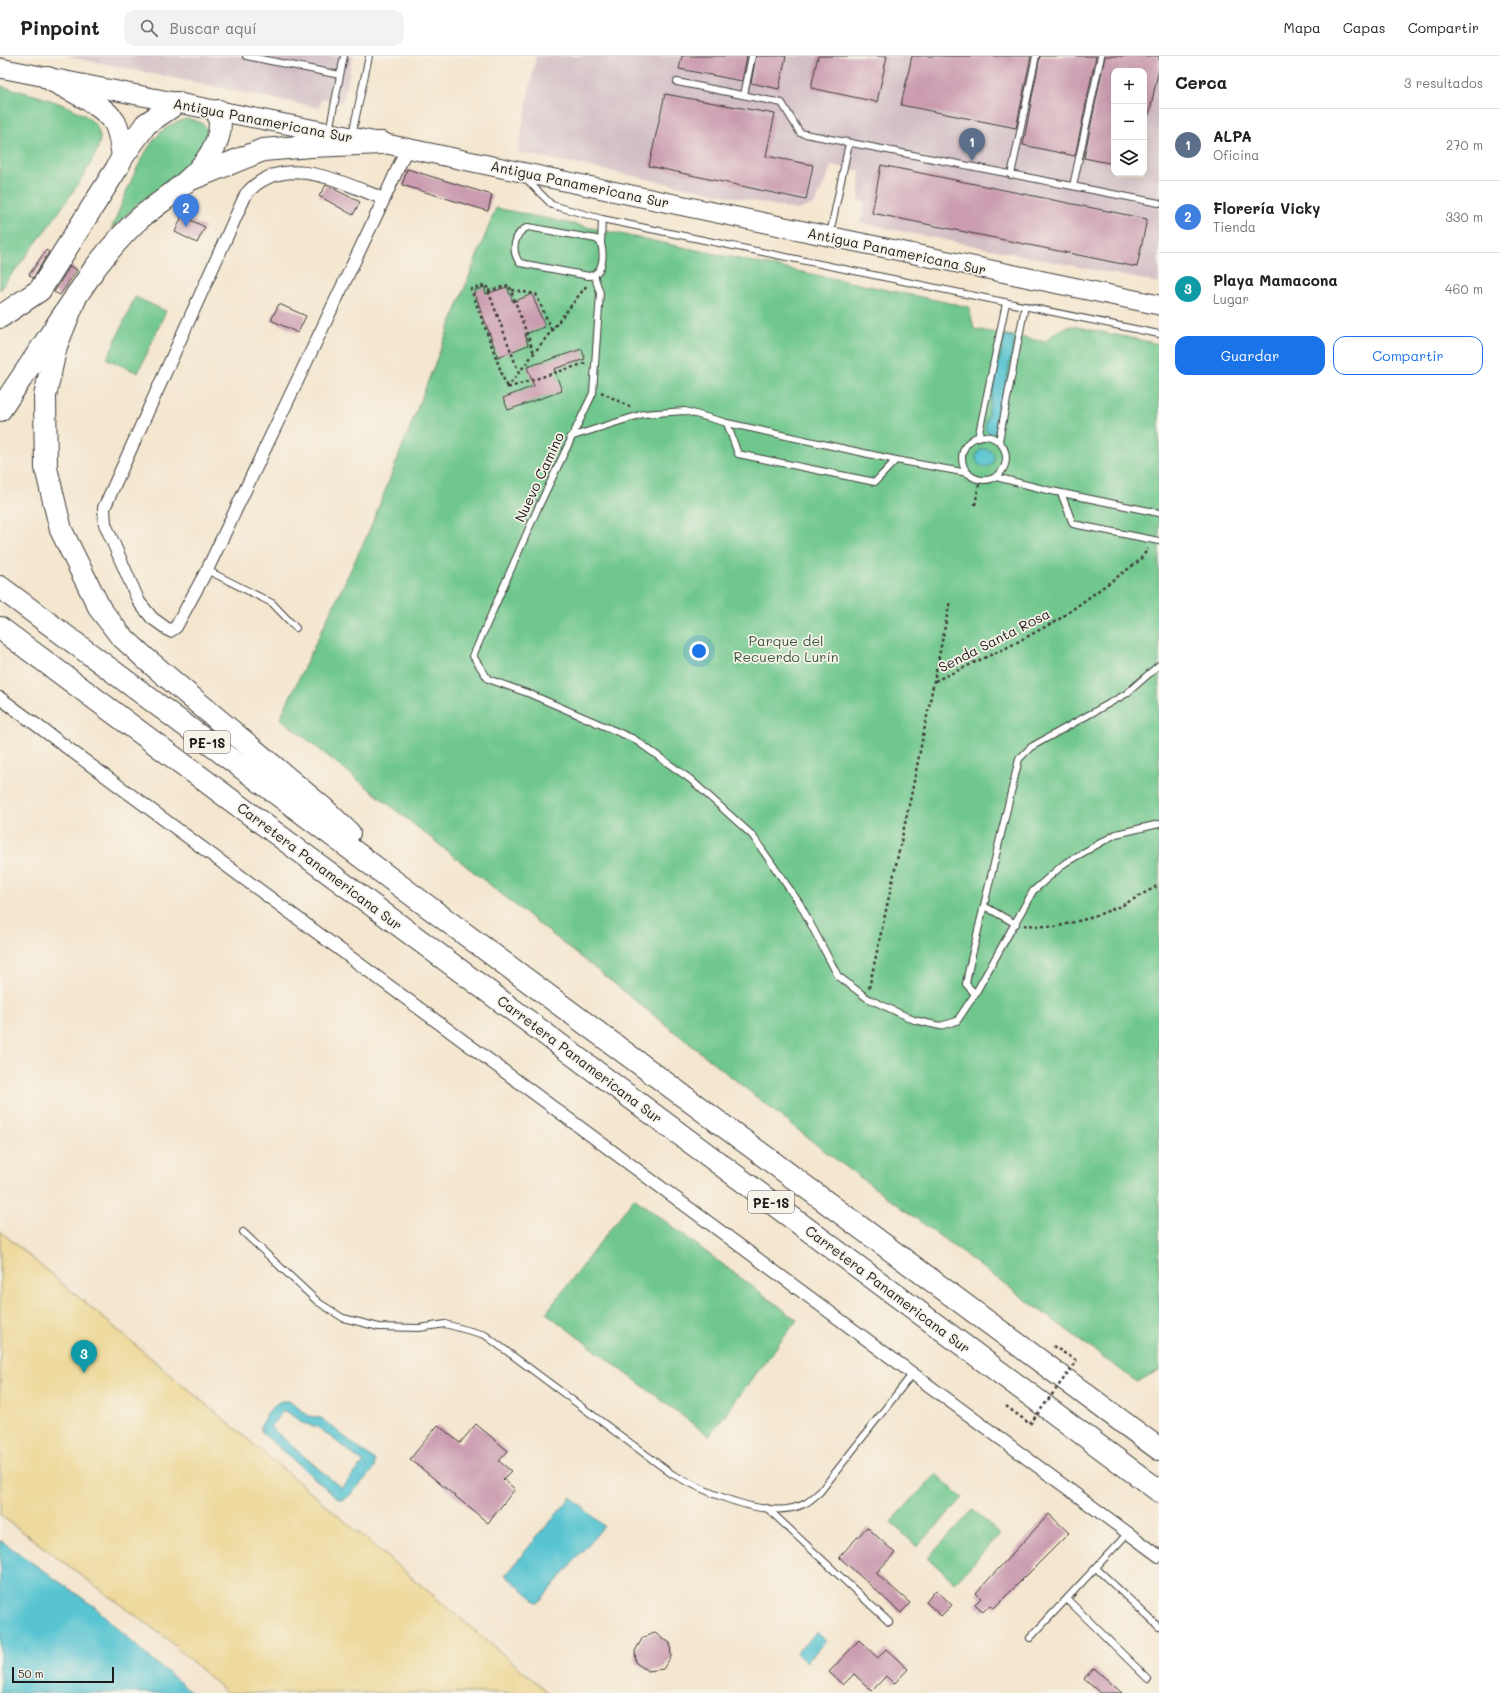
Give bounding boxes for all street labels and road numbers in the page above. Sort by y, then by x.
street label: Antigua Panamericana Sur [172,93,354,147]
street label: Antigua Panamericana Sur [489,156,671,212]
street label: Antigua Panamericana Sur [806,223,988,279]
street label: Nuevo Camino [510,429,568,525]
street label: Senda Santa Rosa [935,604,1053,676]
road number: PE-1S [184,731,230,753]
street label: Carretera Panamericana Sur [234,798,406,934]
street label: Carretera Panamericana Sur [494,991,666,1127]
road number: PE-1S [748,1191,794,1213]
street label: Carretera Panamericana Sur [802,1221,974,1357]

